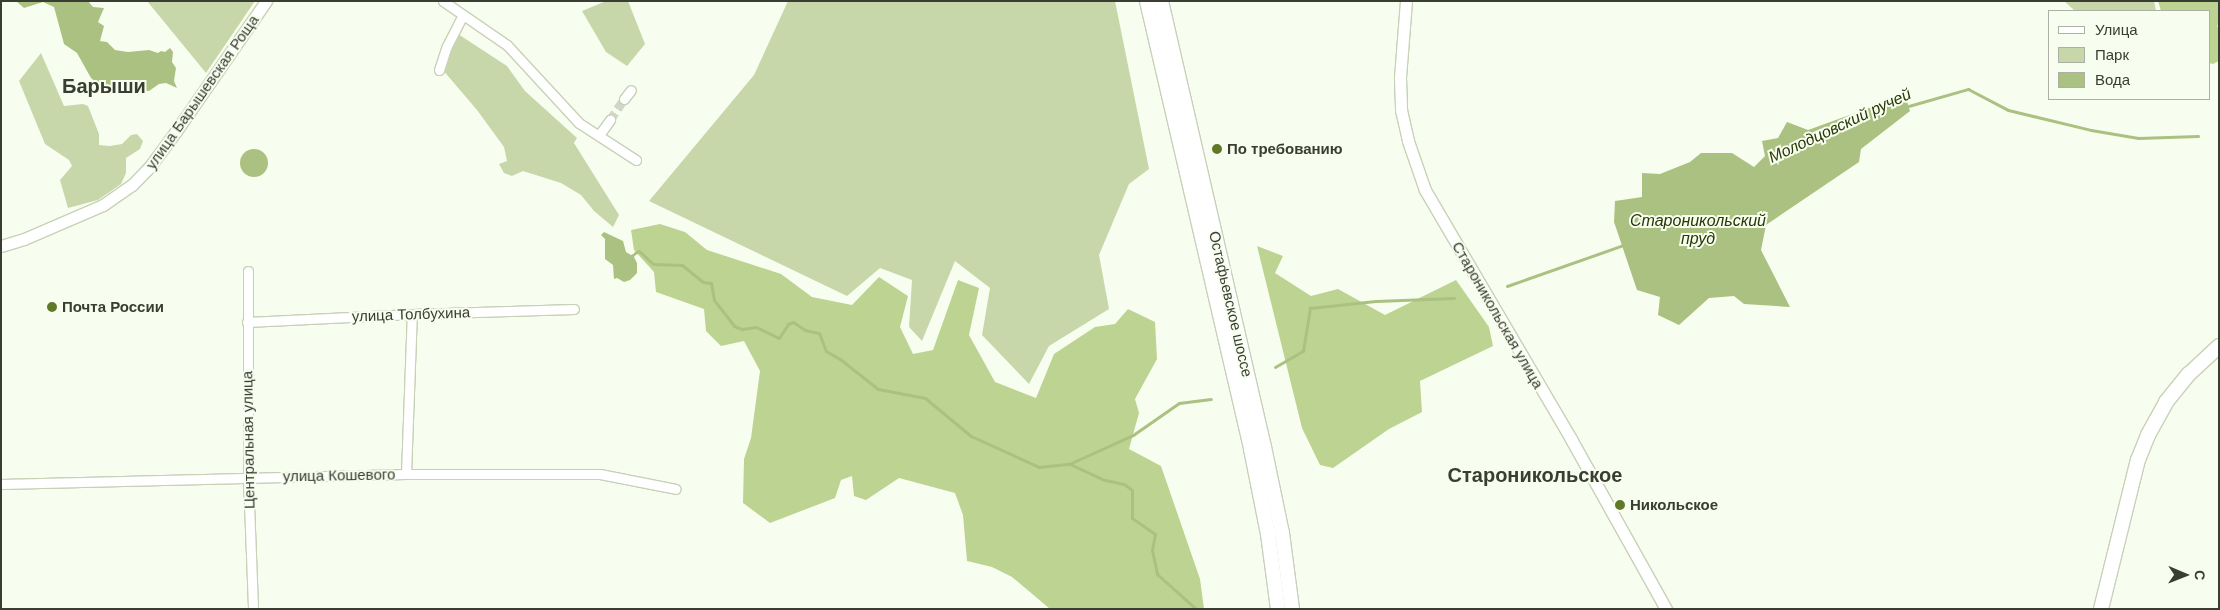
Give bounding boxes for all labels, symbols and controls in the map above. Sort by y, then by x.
legend [2048,10,2210,100]
street label: улица Барышевская Роща [142,11,262,173]
text: Улица [2095,21,2138,38]
text: Парк [2095,46,2129,63]
text: Вода [2095,71,2130,88]
district label: Барыши [62,74,146,98]
water label: Молодцовский ручей [1766,85,1914,167]
place label: По требованию [1227,140,1343,158]
marker: По требованию [1211,143,1223,155]
water label: Староникольский пруд [1630,211,1766,249]
street label: Остафьевское шоссе [1205,229,1257,379]
street label: Староникольская улица [1449,238,1547,392]
place label: Почта России [62,298,164,316]
marker: Почта России [46,301,58,313]
street label: улица Толбухина [352,303,470,325]
street label: Центральная улица [238,371,258,509]
district label: Староникольское [1448,463,1622,487]
street label: улица Кошевого [283,465,395,485]
place label: Никольское [1630,496,1718,514]
marker: Никольское [1614,499,1626,511]
north arrow [2160,550,2210,600]
text: С [2192,570,2208,580]

